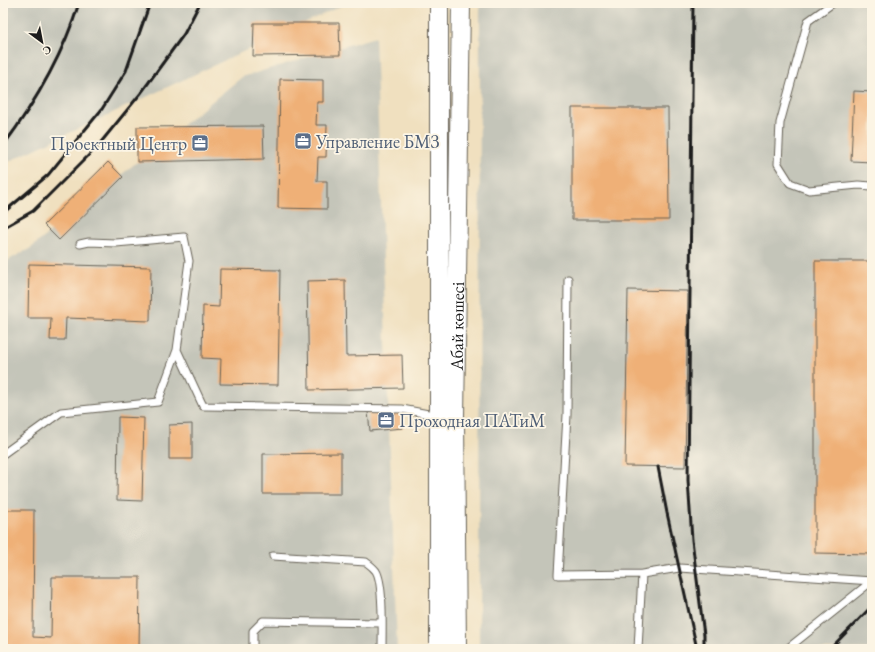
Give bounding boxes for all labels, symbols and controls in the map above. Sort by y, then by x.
north arrow [22,22,62,62]
text: С [40,42,54,59]
place label: Управление БМЗ [315,130,440,153]
office icon: Управление БМЗ [293,131,313,151]
place label: Проектный Центр [50,132,187,155]
office icon: Проектный Центр [190,133,210,153]
street label: Абай көшесі [444,281,468,372]
place label: Проходная ПАТиМ [399,409,545,432]
office icon: Проходная ПАТиМ [376,410,396,430]

